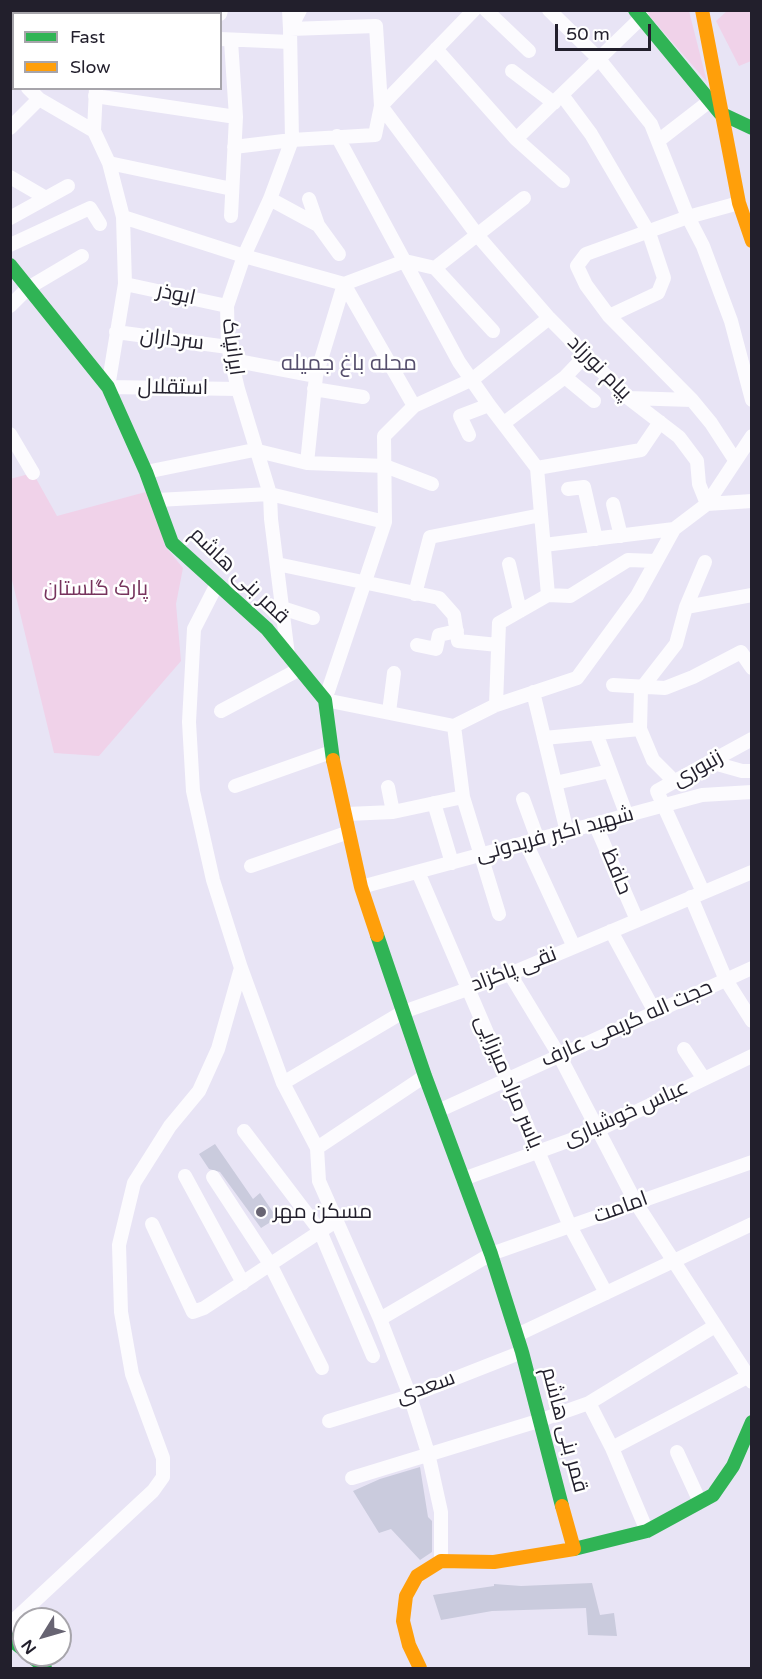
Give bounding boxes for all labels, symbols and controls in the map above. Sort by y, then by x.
legend [12,12,222,90]
scale bar [558,12,654,50]
text: 50 m [566,23,610,45]
text: Fast [70,26,105,48]
text: Slow [70,56,111,78]
street label: ابوذر [154,279,198,311]
street label: ایرانپاک [216,317,248,377]
street label: سرداران [139,324,205,356]
street label: پیام نورزاد [561,330,637,406]
district label: محله باغ‌ جمیله [281,351,417,377]
street label: استقلال [137,375,209,401]
street label: قمر بنی هاشم [184,522,294,630]
park label: پارک گلستان [44,576,148,602]
street label: زنبوری [668,745,728,793]
street label: شهید اکبر فریدونی [473,802,637,868]
street label: حافظ [595,845,637,899]
street label: نقی پاکزاد [467,942,561,998]
street label: حجت اله کریمی عارف [537,975,717,1073]
street label: یاسر مراد میرزایی [468,1011,548,1153]
street label: عباس خوشیاری [560,1075,692,1153]
street label: امامت [590,1187,652,1229]
place label: مسکن مهر [273,1199,372,1225]
marker: مسکن مهر [254,1205,268,1219]
street label: قمر بنی هاشم [535,1365,593,1495]
street label: سعدی [393,1366,459,1410]
north arrow [12,1607,72,1667]
text: N [17,1635,41,1658]

